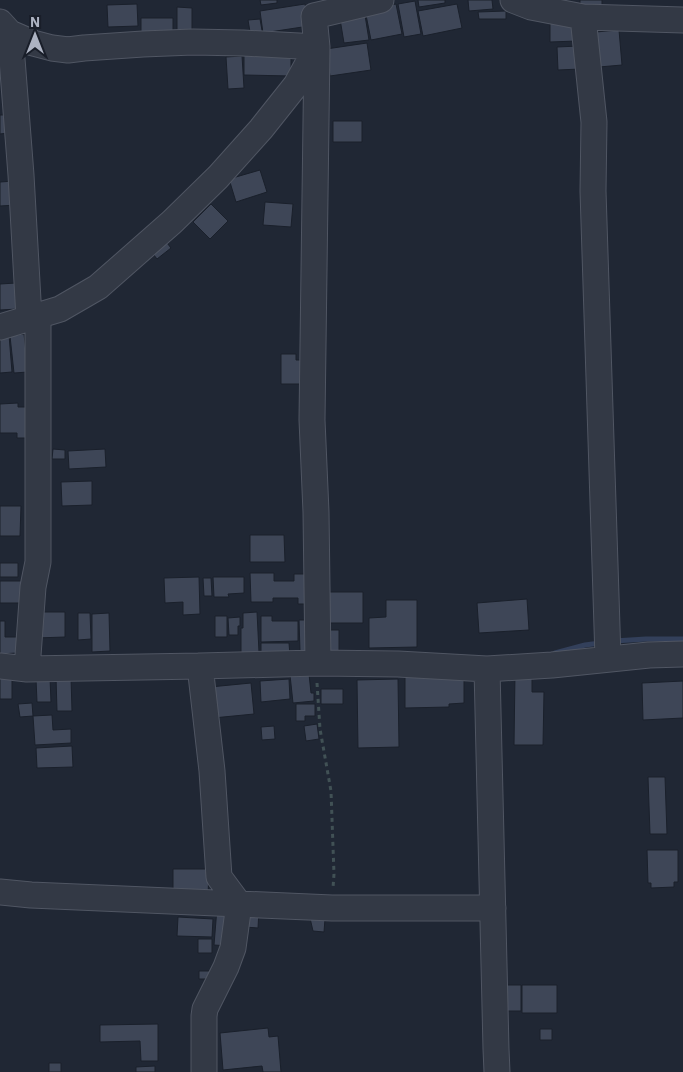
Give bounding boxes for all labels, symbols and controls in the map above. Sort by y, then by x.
north arrow [10,10,60,60]
text: N [30,13,40,31]

